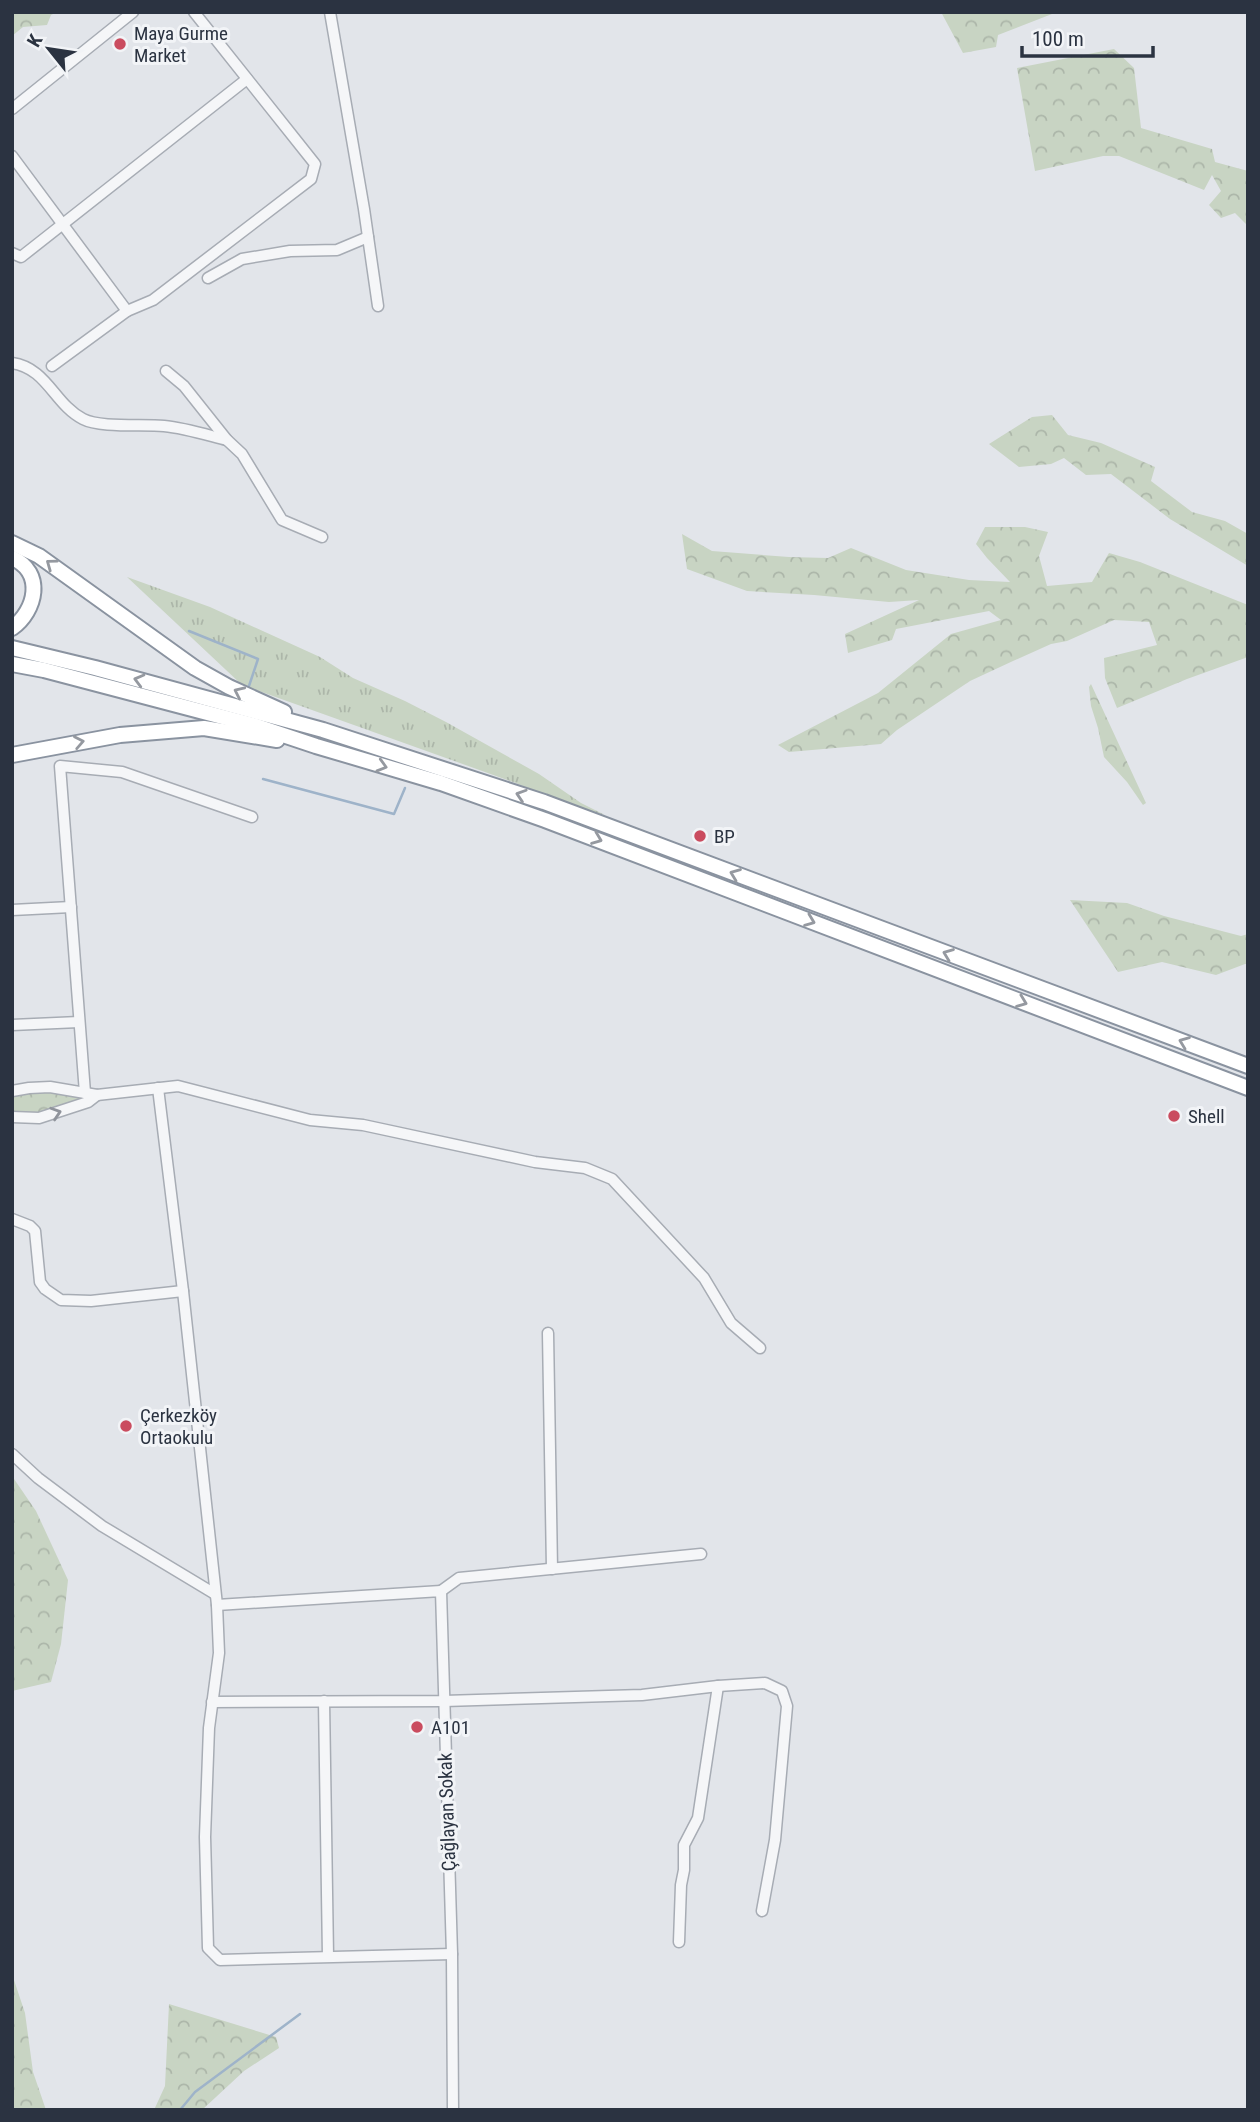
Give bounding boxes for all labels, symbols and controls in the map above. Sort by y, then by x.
north arrow [14,14,84,84]
scale bar [1022,14,1153,58]
place label: Maya Gurme Market [134,22,228,67]
text: 100 m [1032,27,1084,51]
text: K [22,30,48,51]
marker: Maya Gurme Market [112,36,128,52]
one-way arrow [46,560,59,573]
one-way arrow [134,674,146,688]
one-way arrow [234,686,246,700]
one-way arrow [73,736,85,751]
one-way arrow [376,757,388,772]
one-way arrow [516,789,528,803]
place label: BP [714,825,735,848]
marker: BP [692,828,708,844]
one-way arrow [590,831,602,845]
one-way arrow [729,868,741,882]
one-way arrow [803,912,815,926]
one-way arrow [942,948,954,962]
one-way arrow [1015,994,1028,1008]
one-way arrow [1178,1037,1190,1051]
place label: Shell [1188,1105,1225,1128]
one-way arrow [50,1106,62,1121]
marker: Shell [1166,1108,1182,1124]
place label: Çerkezköy Ortaokulu [140,1404,217,1449]
marker: Çerkezköy Ortaokulu [118,1418,134,1434]
place label: A101 [431,1716,470,1739]
marker: A101 [409,1719,425,1735]
street label: Çağlayan Sokak [433,1752,461,1872]

